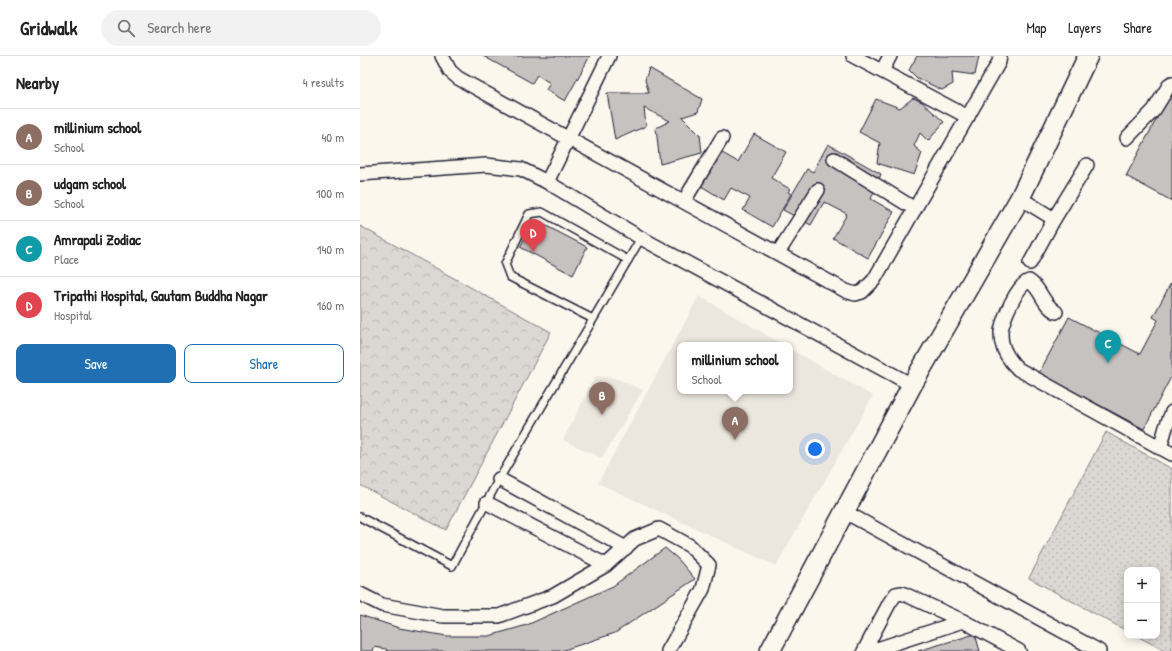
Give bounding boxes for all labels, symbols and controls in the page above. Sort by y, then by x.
search box [101,10,381,46]
text: Gridwalk [20,15,77,41]
icon: search [115,17,137,39]
text: Search here [147,17,211,38]
text: Map [1026,18,1046,37]
text: Layers [1068,18,1101,37]
text: Share [1123,18,1152,37]
text: Nearby [16,71,59,94]
text: 4 results [303,73,344,91]
text: millinium school [54,117,141,138]
text: A [26,128,32,146]
text: 40 m [321,128,344,146]
text: School [54,138,84,156]
text: udgam school [54,173,126,194]
text: B [26,184,32,202]
text: 100 m [316,184,344,202]
text: School [54,194,84,212]
pin: D [520,219,546,252]
text: Amrapali Zodiac [54,229,141,250]
text: C [25,240,33,258]
text: 140 m [317,240,344,258]
text: Place [54,250,79,268]
text: Tripathi Hospital, Gautam Buddha Nagar [54,285,268,306]
text: D [26,296,32,314]
text: 160 m [316,296,344,314]
text: Hospital [54,306,92,324]
pin: C [1095,330,1121,363]
popup [677,342,793,394]
button: Save [16,344,176,383]
button: Share [184,344,344,383]
text: millinium school [691,349,779,370]
text: School [691,370,722,388]
pin: B [589,382,615,415]
pin: A [722,407,748,440]
your location [805,439,825,459]
map controls [1124,567,1160,639]
button: + [1124,567,1160,603]
button: − [1124,603,1160,639]

